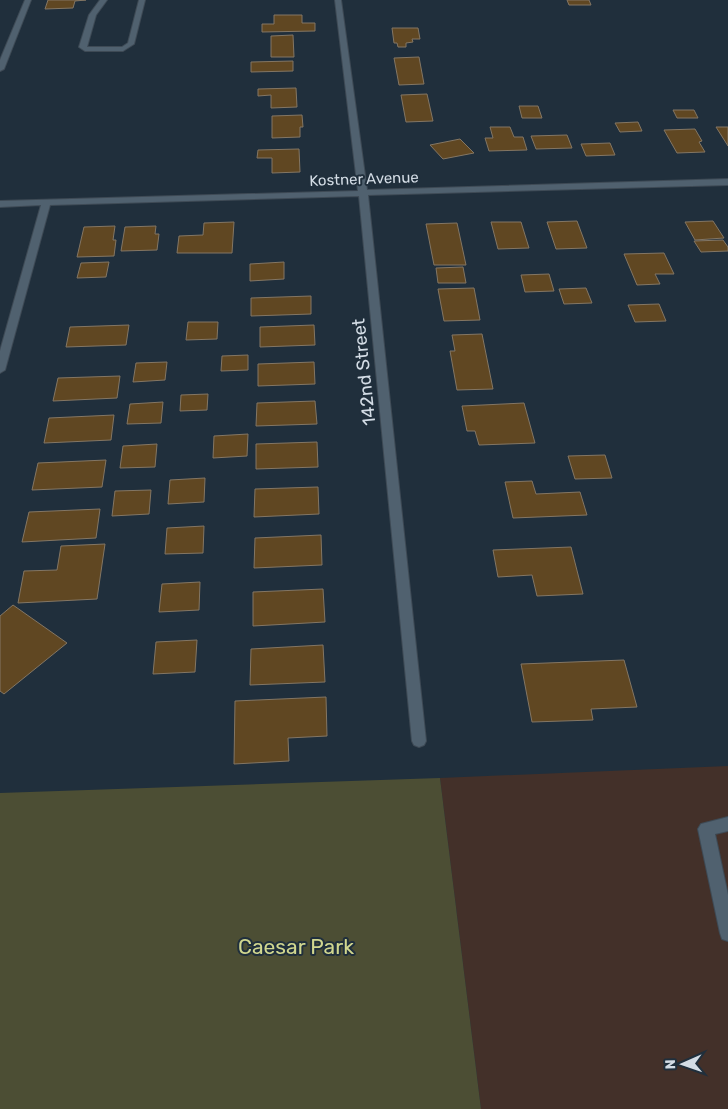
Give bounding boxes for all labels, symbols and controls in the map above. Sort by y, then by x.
street label: Kostner Avenue [309,168,419,190]
street label: 142nd Street [347,317,381,427]
park label: Caesar Park [238,934,354,959]
north arrow [658,1039,708,1089]
text: N [662,1059,679,1070]

